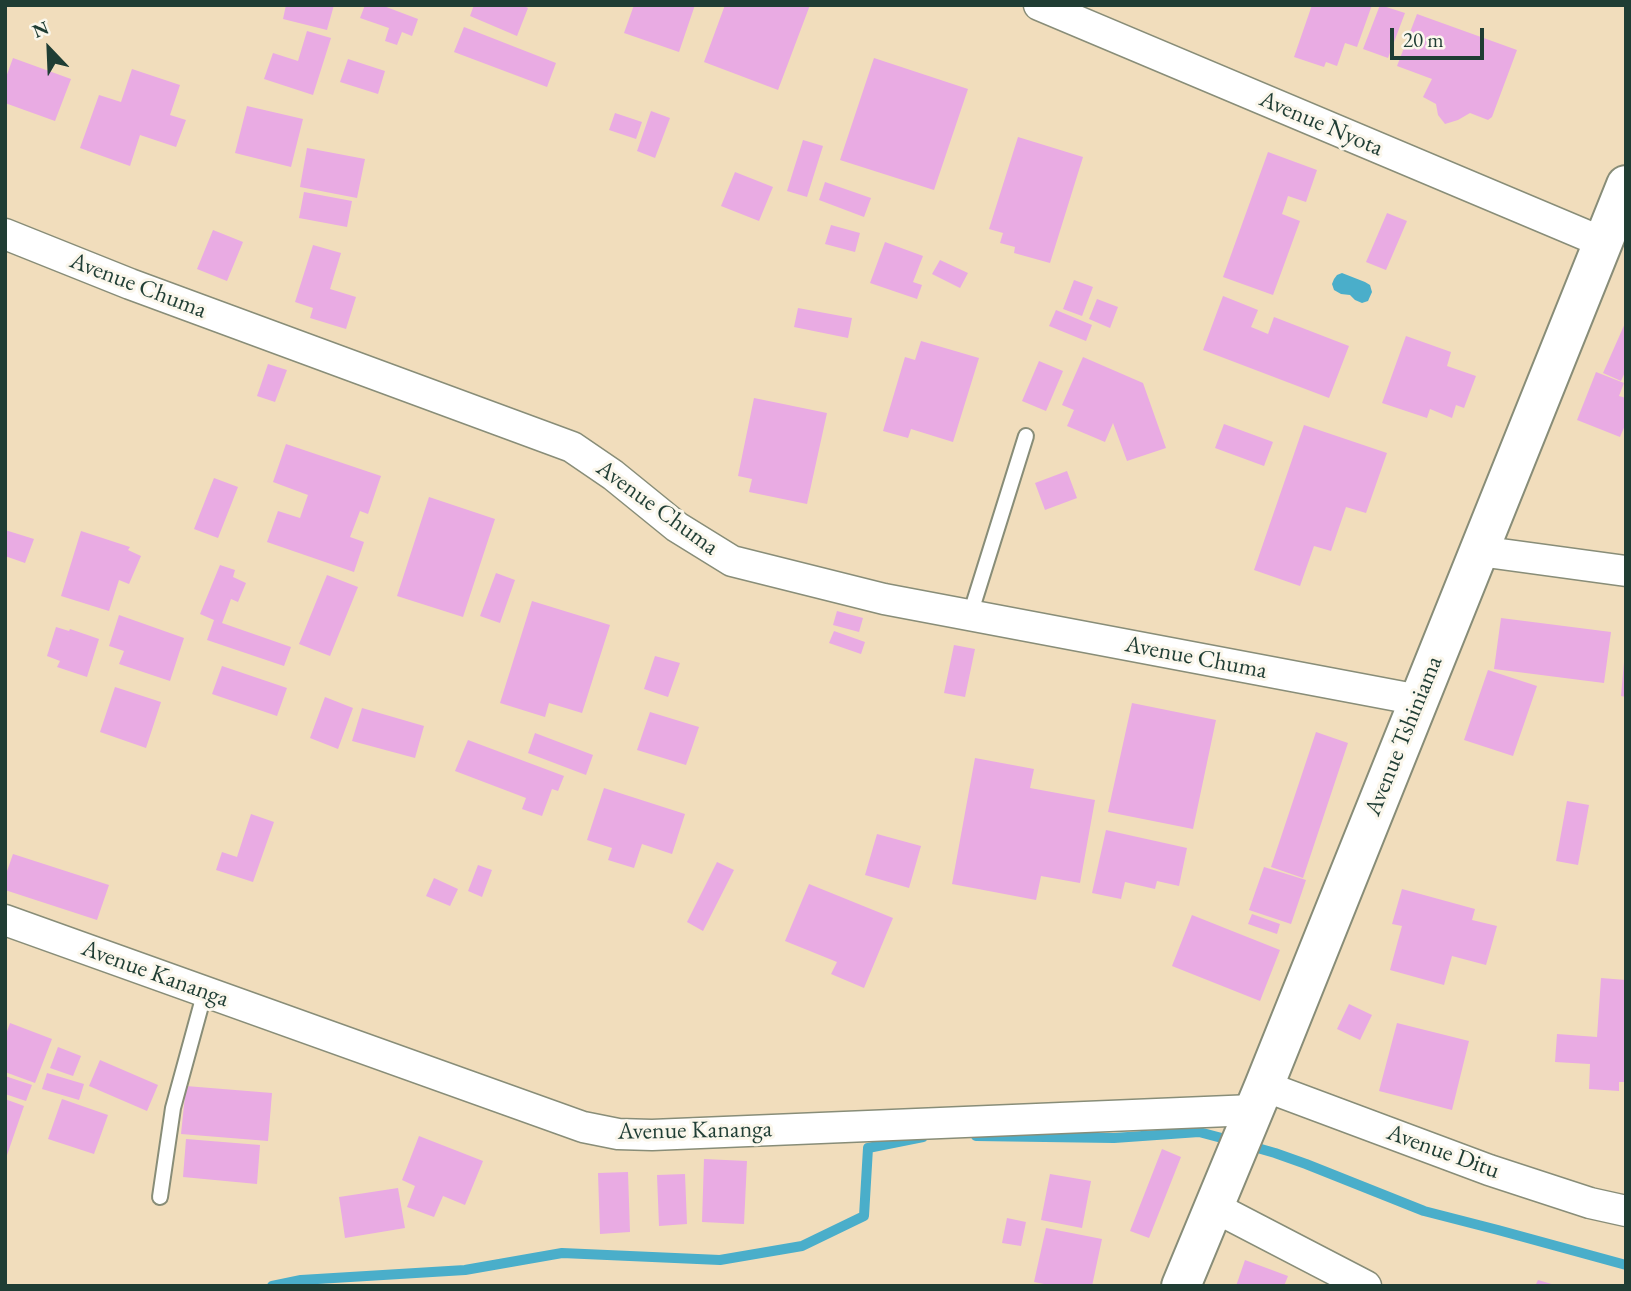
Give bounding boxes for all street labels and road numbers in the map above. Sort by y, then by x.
street label: Avenue Nyota [1255,85,1387,163]
street label: Avenue Chuma [66,247,210,325]
street label: Avenue Chuma [590,454,724,562]
street label: Avenue Chuma [1123,630,1269,686]
street label: Avenue Tshiniama [1359,652,1449,820]
street label: Avenue Kananga [77,934,233,1014]
street label: Avenue Kananga [617,1115,773,1147]
street label: Avenue Ditu [1383,1118,1503,1186]

